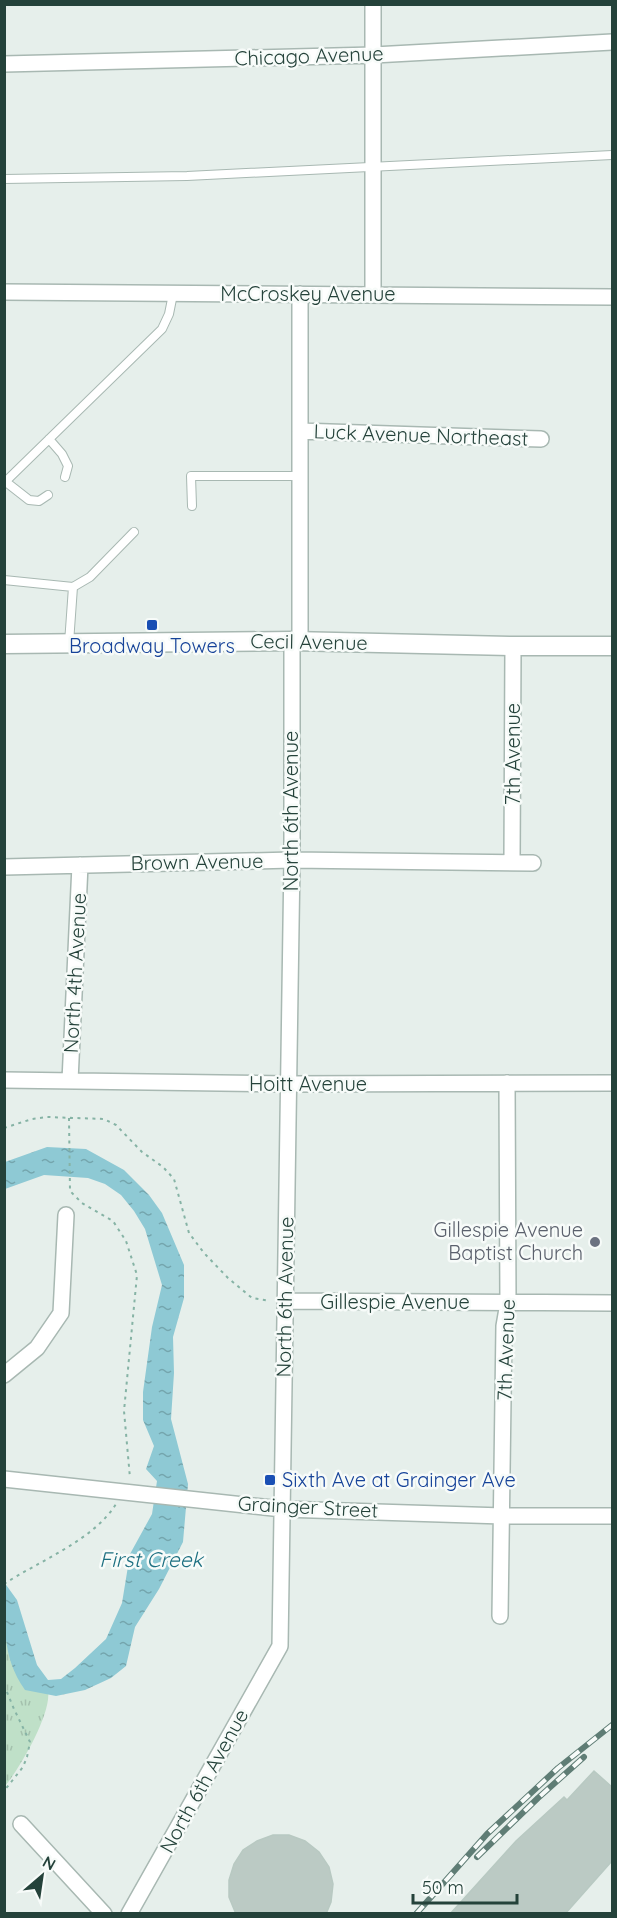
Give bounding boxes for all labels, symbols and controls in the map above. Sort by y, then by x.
street label: Chicago Avenue [234,40,384,71]
street label: McCroskey Avenue [220,281,396,306]
street label: Luck Avenue Northeast [313,418,529,451]
marker: Broadway Towers [145,618,159,632]
street label: Cecil Avenue [250,628,368,655]
place label: Broadway Towers [69,633,235,658]
street label: 7th Avenue [500,703,525,805]
street label: North 6th Avenue [278,731,303,891]
street label: Brown Avenue [130,848,264,875]
street label: North 4th Avenue [58,892,91,1054]
street label: Hoitt Avenue [249,1071,367,1096]
street label: North 6th Avenue [271,1216,298,1378]
place label: Gillespie Avenue Baptist Church [434,1217,583,1265]
marker: Gillespie Avenue Baptist Church [588,1235,602,1249]
street label: Gillespie Avenue [320,1289,470,1314]
street label: 7th Avenue [491,1298,520,1402]
place label: Sixth Ave at Grainger Ave [282,1467,516,1492]
marker: Sixth Ave at Grainger Ave [263,1473,277,1487]
street label: Grainger Street [237,1490,379,1523]
water label: First Creek [99,1546,204,1572]
street label: North 6th Avenue [154,1704,253,1857]
north arrow [12,1846,72,1906]
text: N [39,1851,59,1874]
scale bar [413,1867,516,1905]
text: 50 m [422,1876,464,1899]

